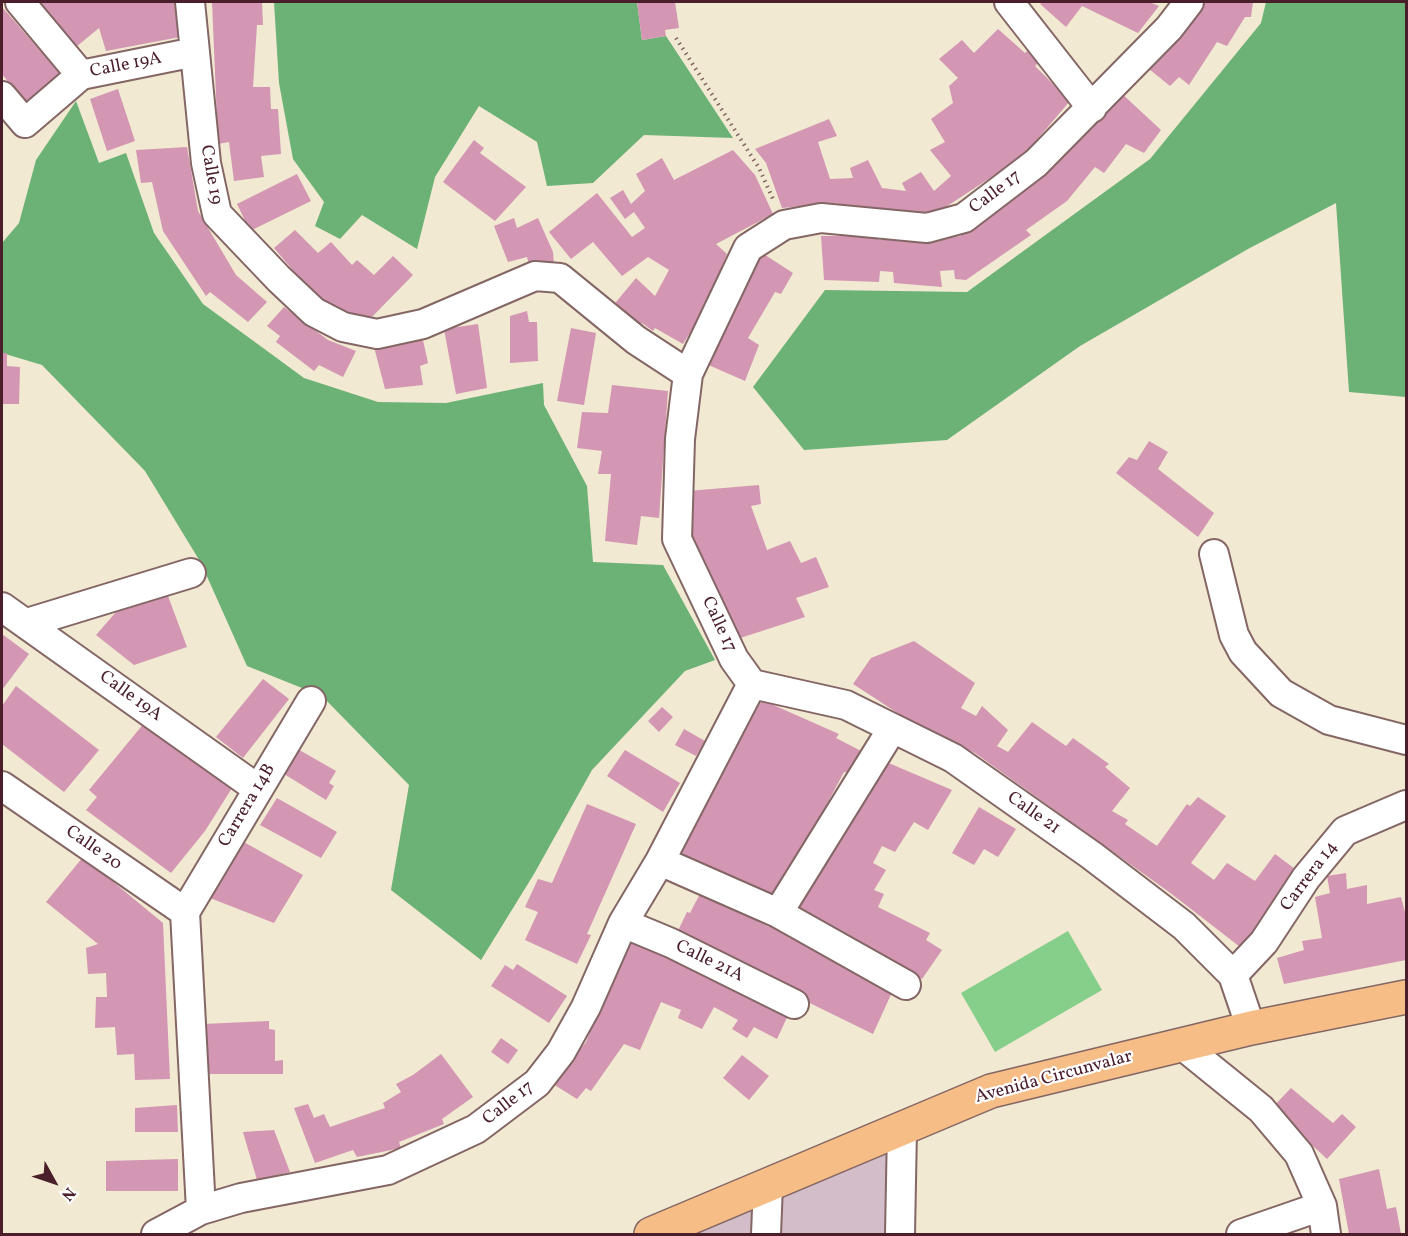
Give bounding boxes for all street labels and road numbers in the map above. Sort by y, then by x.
street label: Calle 19A [88,48,164,84]
street label: Calle 19 [194,144,226,206]
street label: Calle 17 [966,167,1026,219]
street label: Calle 17 [696,594,740,656]
street label: Calle 19A [94,667,166,727]
street label: Carrera 14B [215,760,281,852]
street label: Calle 21 [1002,788,1064,840]
street label: Calle 20 [61,822,125,876]
street label: Carrera 14 [1277,838,1343,916]
street label: Calle 21A [671,936,747,988]
street label: Avenida Circunvalar [973,1047,1135,1109]
street label: Calle 17 [479,1077,539,1131]

